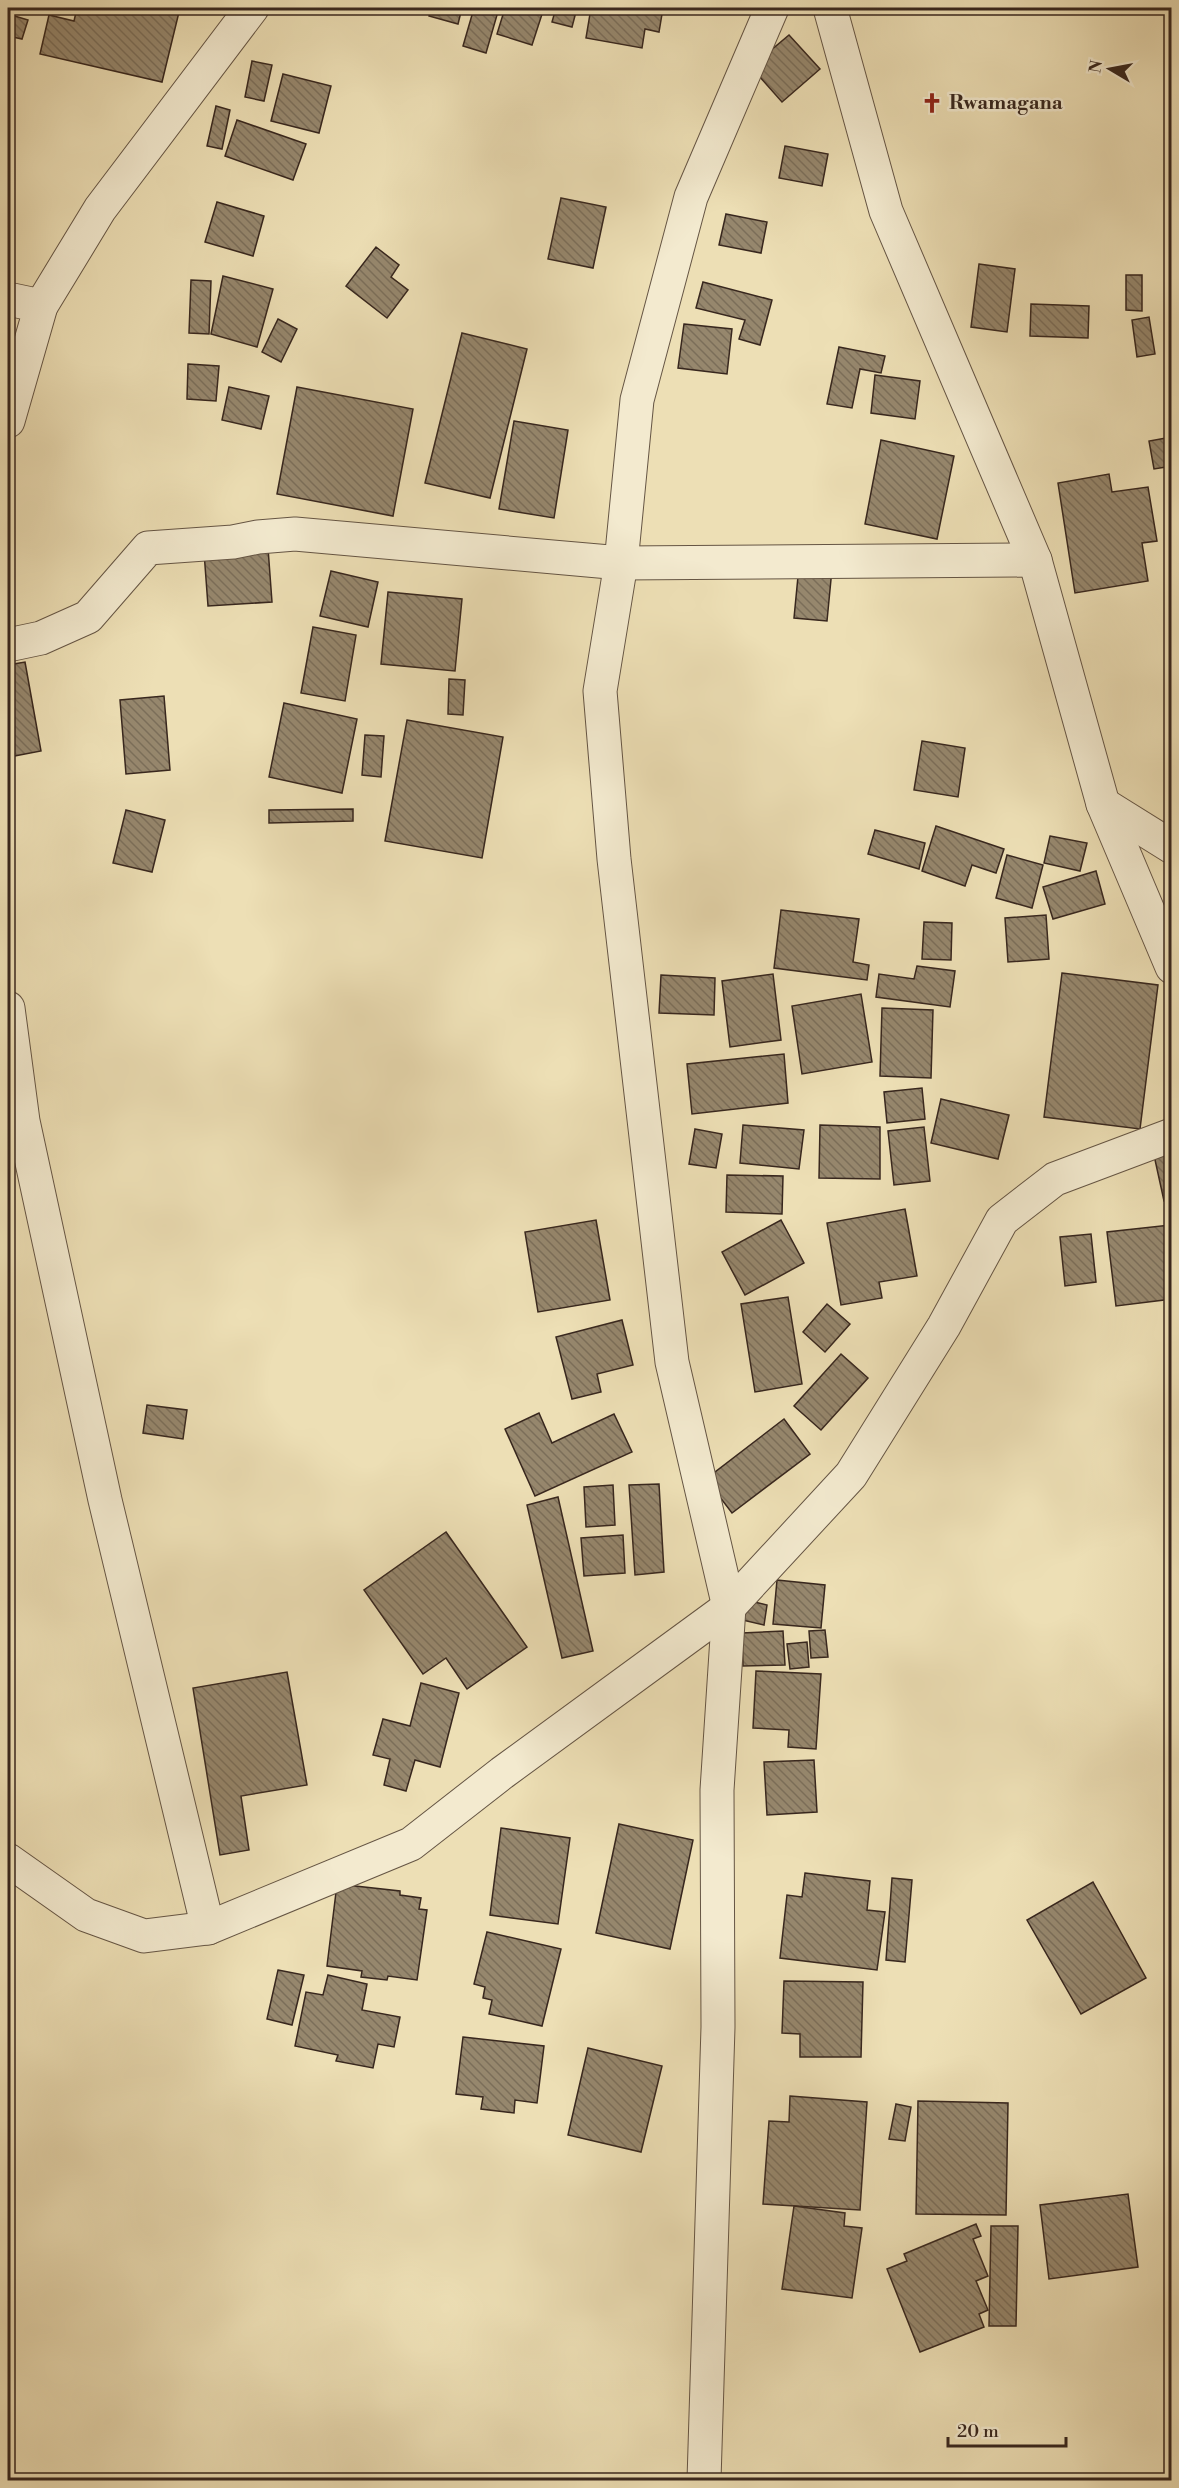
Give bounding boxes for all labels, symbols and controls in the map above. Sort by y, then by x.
north arrow [1080,39,1140,99]
text: N [1085,58,1107,75]
church icon: Rwamagana [920,91,944,115]
place label: Rwamagana [949,91,1063,116]
scale bar [948,2410,1066,2448]
text: 20 m [957,2420,999,2443]

